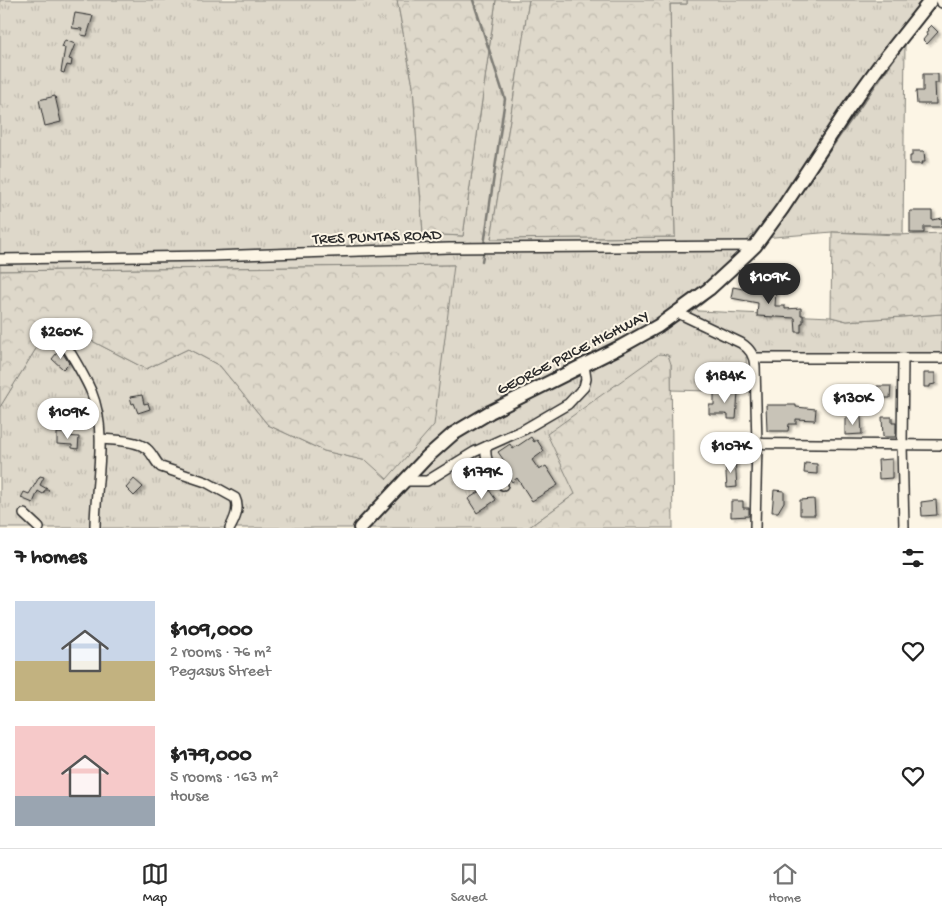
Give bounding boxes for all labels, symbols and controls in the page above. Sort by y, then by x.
street label: TRES PUNTAS ROAD [311,227,442,250]
pin: $109K [734,262,804,305]
text: $109K [749,269,789,288]
street label: GEORGE PRICE HIGHWAY [494,308,653,401]
pin: $260K [26,318,96,360]
text: $260K [40,324,82,343]
pin: $184K [690,362,760,404]
text: $184K [706,368,744,387]
pin: $130K [818,384,888,426]
text: $130K [833,390,873,409]
pin: $109K [33,398,103,440]
text: $109K [48,404,88,423]
pin: $107K [696,432,766,474]
text: $107K [711,438,751,457]
pin: $179K [447,458,517,500]
text: $179K [463,464,501,483]
icon: filters [899,544,927,572]
text: 7 homes [15,546,87,571]
text: $109,000 [170,619,253,644]
icon: home [55,621,115,681]
icon: heart [899,637,927,665]
text: 2 rooms · 76 m² [170,644,272,663]
text: Pegasus Street [170,663,271,682]
text: $179,000 [170,744,252,769]
icon: home [55,746,115,806]
icon: heart [899,762,927,790]
text: 5 rooms · 163 m² [170,769,279,788]
text: House [170,788,209,807]
tab: Map [141,860,169,907]
tab: Saved [451,860,487,907]
tab: Home [769,860,801,907]

